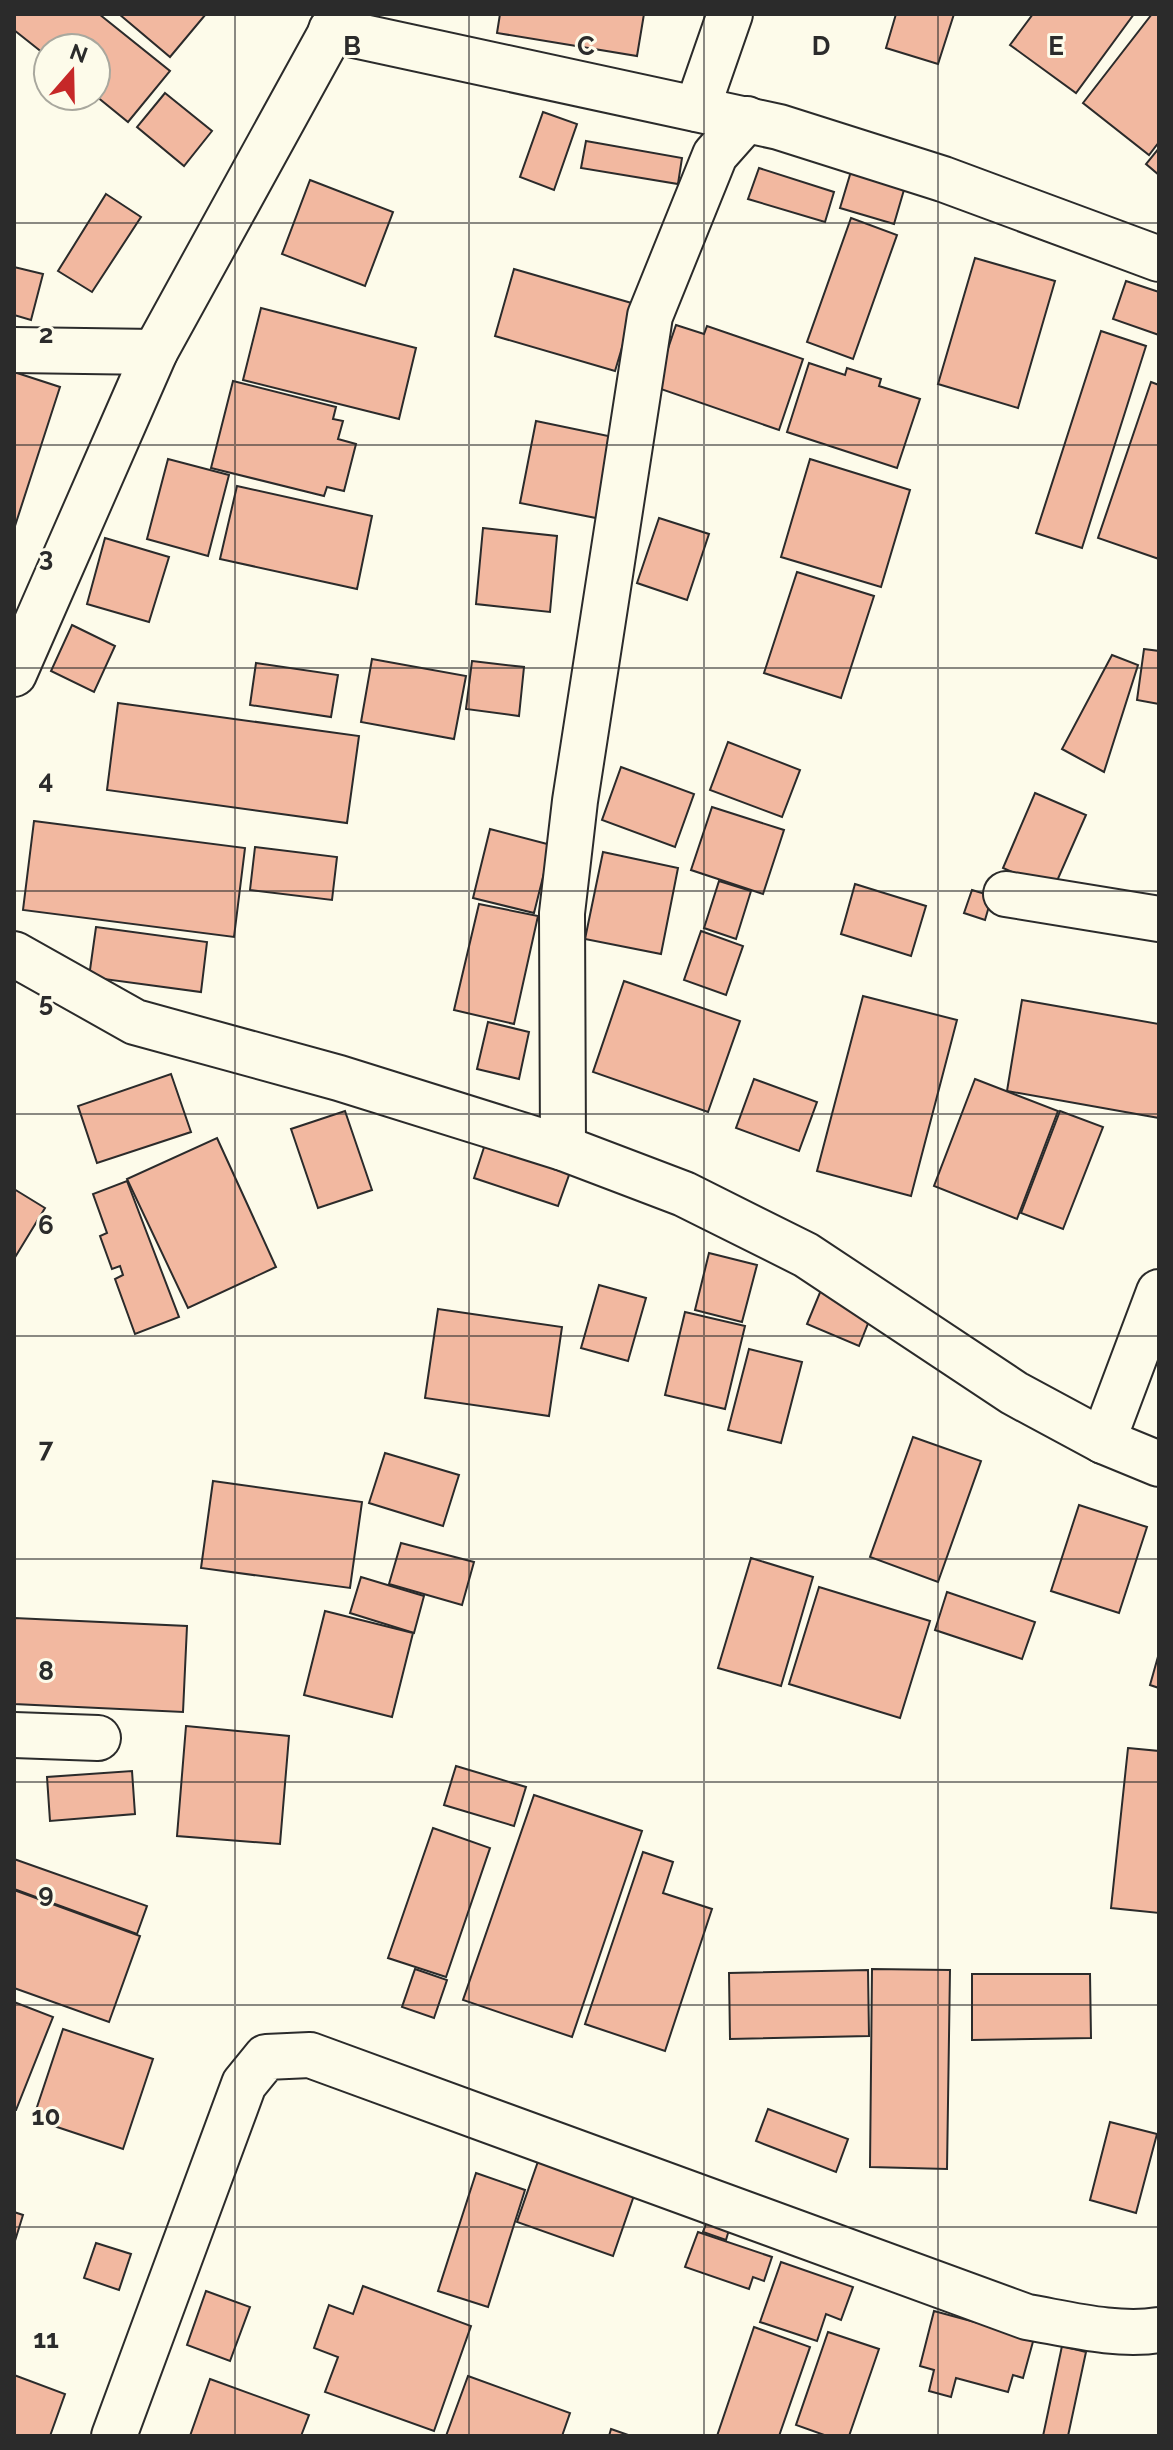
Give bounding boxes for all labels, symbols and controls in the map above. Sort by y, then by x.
text: B [343,31,361,61]
text: C [577,31,595,61]
text: D [812,31,830,61]
text: E [1048,31,1064,61]
north arrow [32,32,112,112]
text: N [67,38,91,68]
text: 2 [39,319,53,349]
text: 3 [39,542,53,572]
text: 4 [39,765,53,795]
text: 5 [39,987,53,1017]
text: 6 [38,1210,54,1240]
text: 7 [39,1433,54,1463]
text: 8 [38,1656,54,1686]
text: 9 [38,1878,54,1908]
text: 10 [32,2101,60,2131]
text: 11 [33,2324,59,2354]

